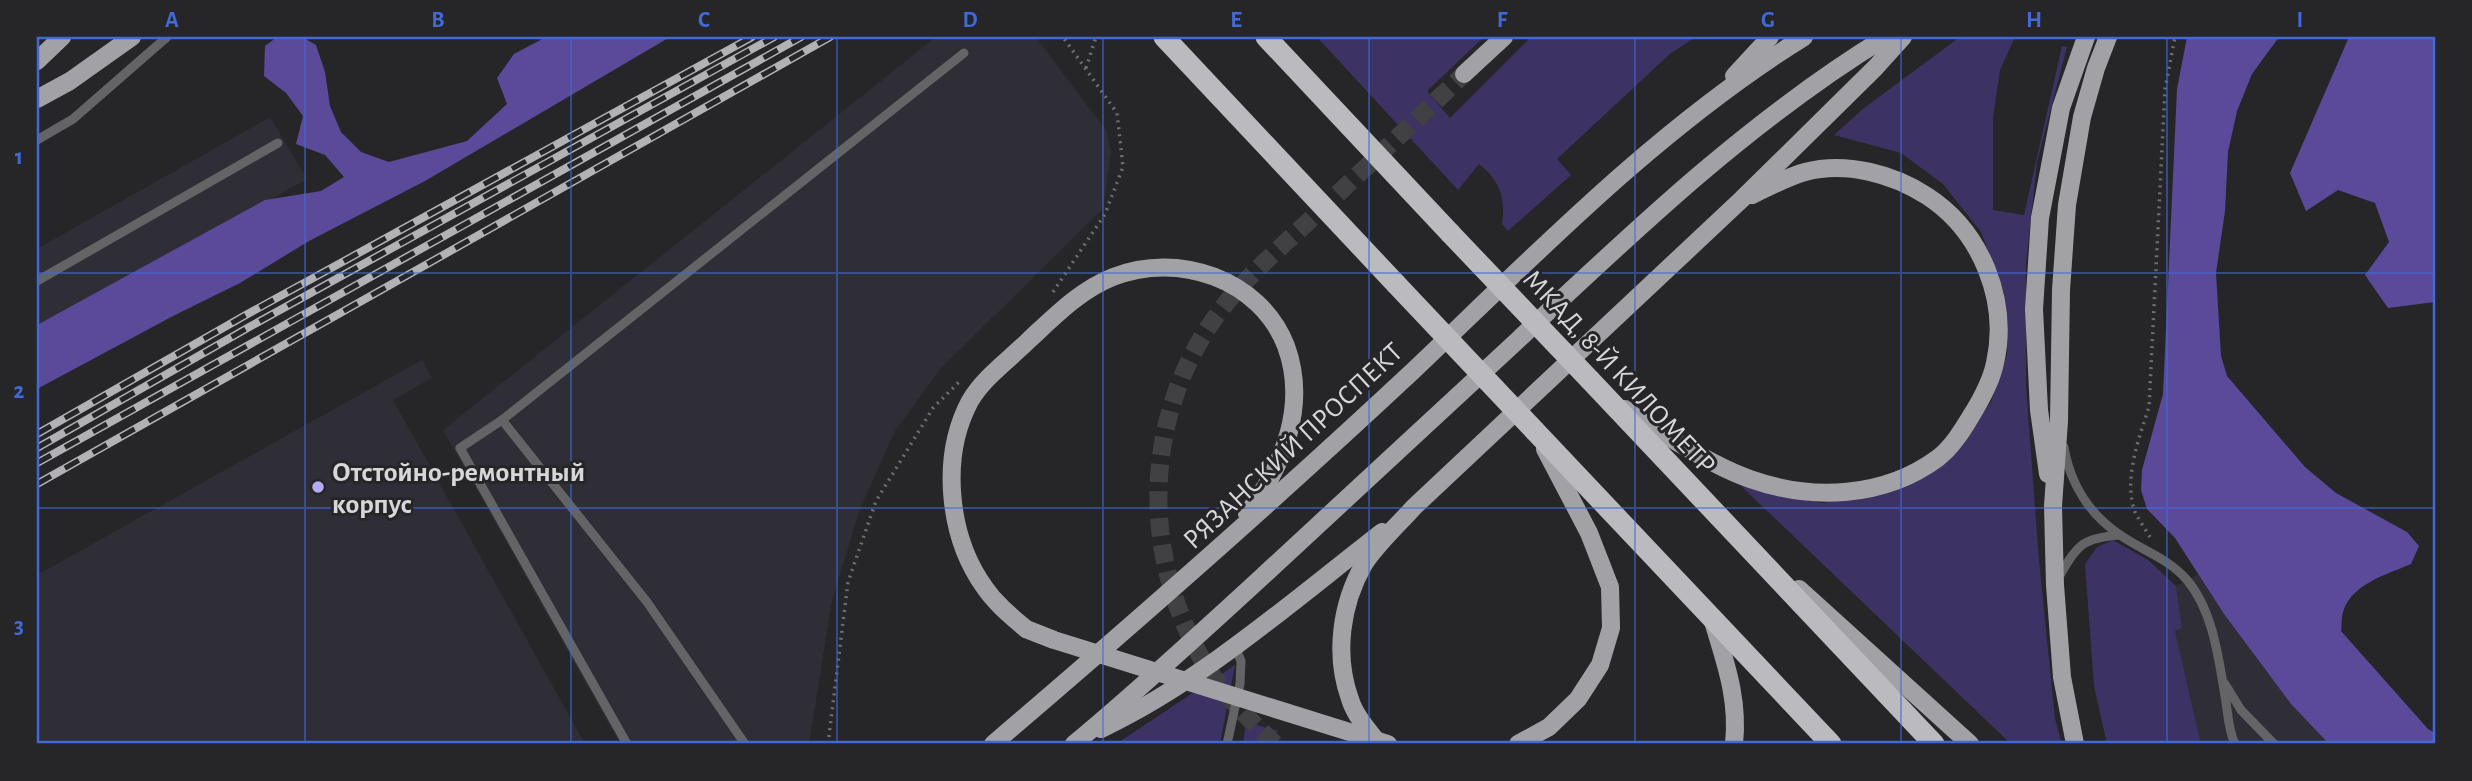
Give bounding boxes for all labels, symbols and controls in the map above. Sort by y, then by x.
text: A [165,9,179,32]
text: B [431,9,445,32]
text: C [698,9,710,32]
text: D [962,9,978,32]
text: E [1230,9,1242,32]
text: F [1497,9,1508,32]
text: G [1761,9,1775,32]
text: H [2026,9,2042,32]
text: I [2297,9,2303,32]
text: 1 [15,146,23,169]
street label: МКАД, 8-Й КИЛОМЕТР [1517,264,1721,480]
street label: РЯЗАНСКИЙ ПРОСПЕКТ [1178,337,1408,555]
text: 2 [14,380,25,403]
place label: Отстойно-ремонтный корпус [332,459,585,519]
marker: Отстойно-ремонтный корпус [310,479,326,495]
text: 3 [14,615,24,638]

